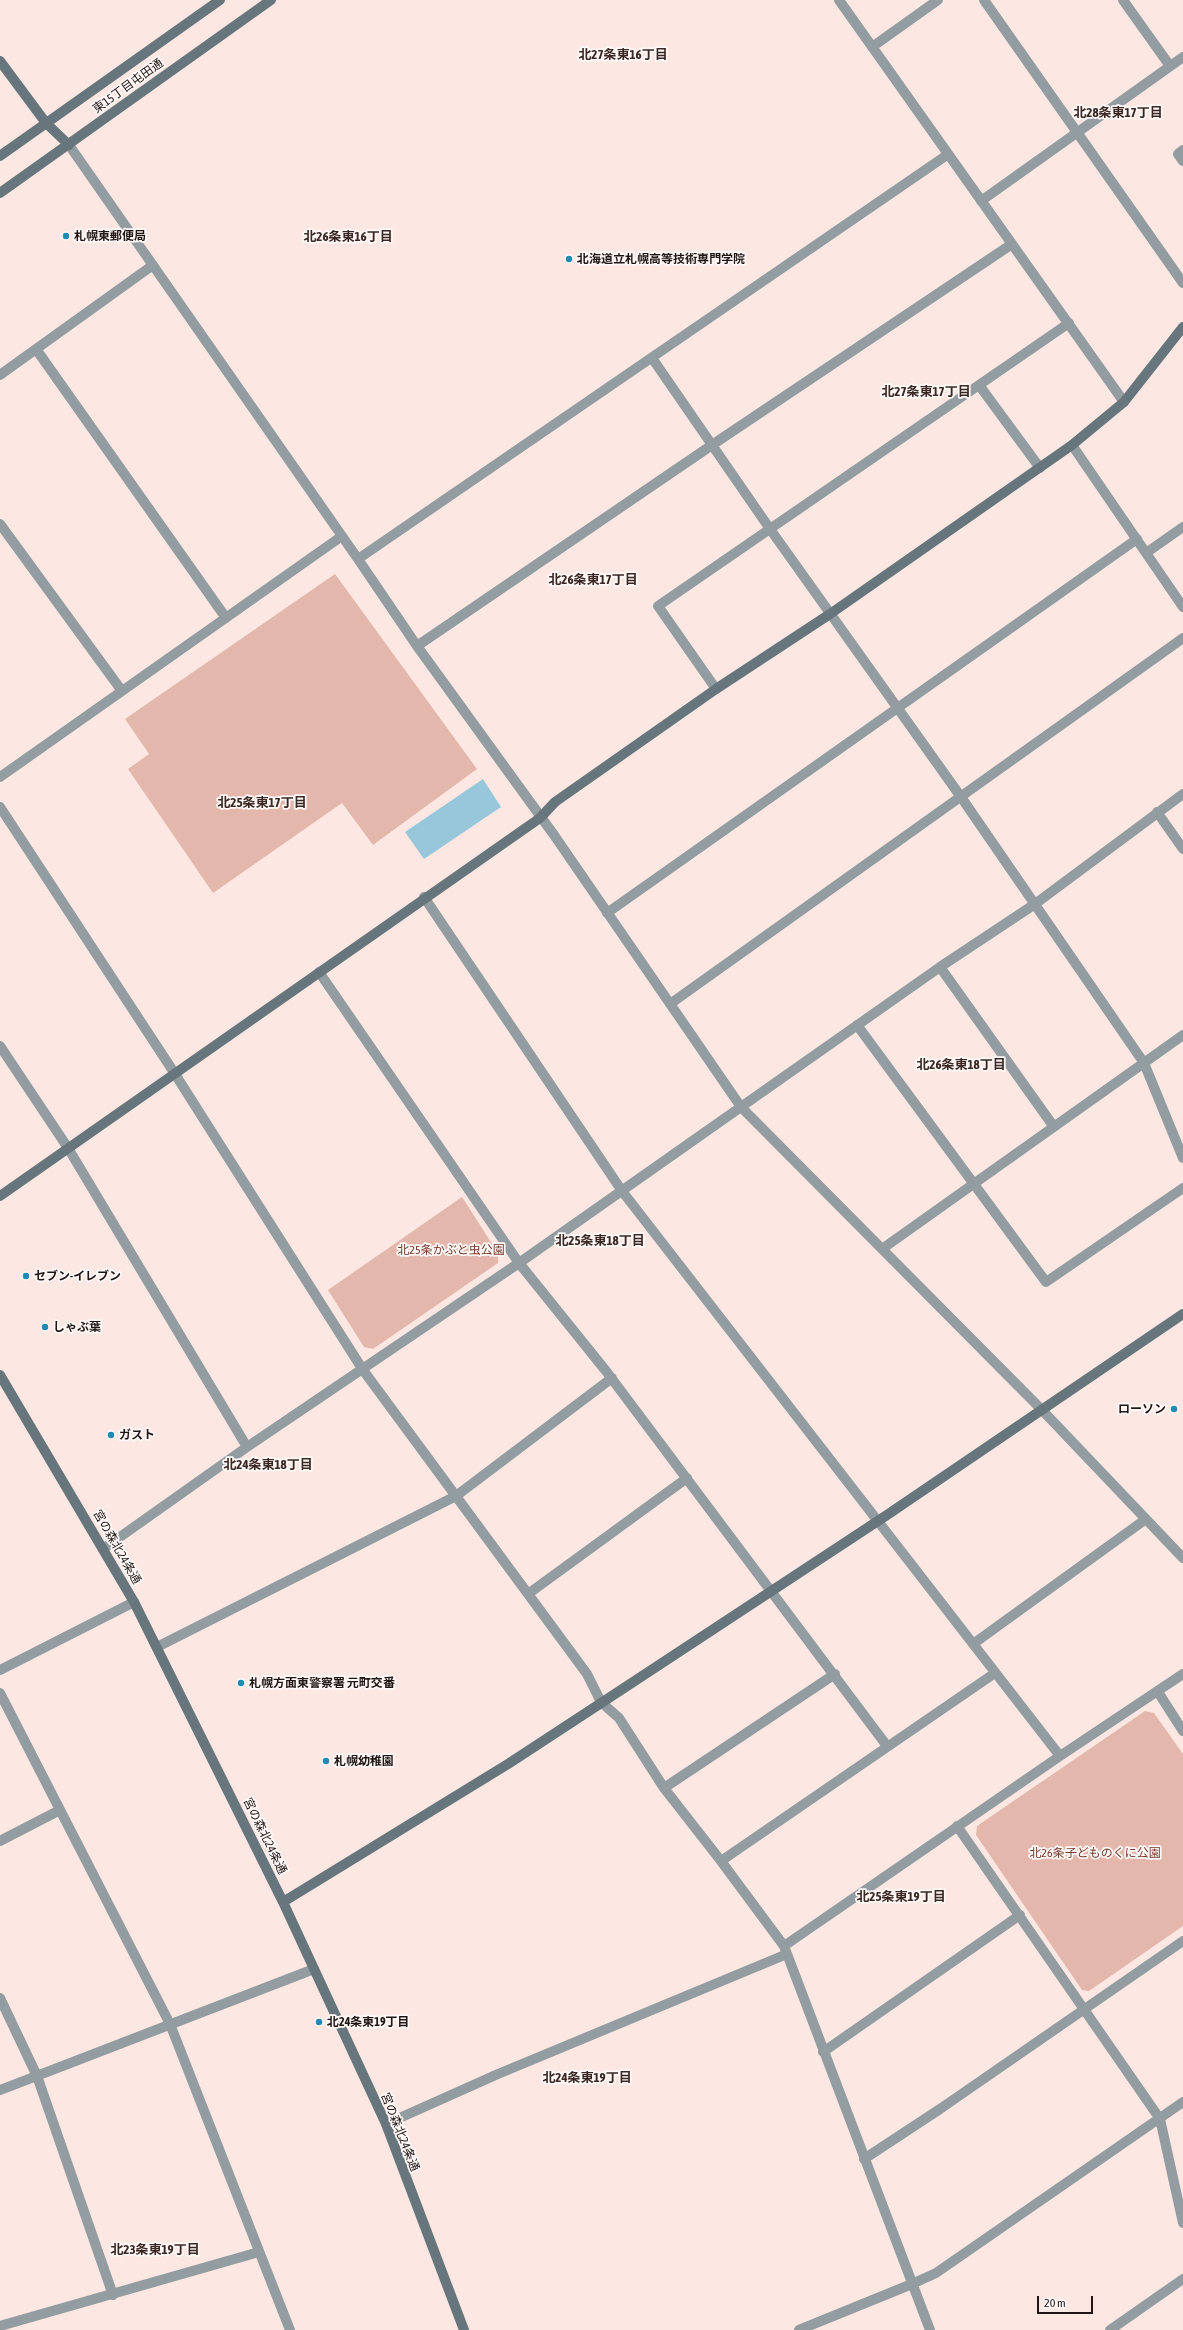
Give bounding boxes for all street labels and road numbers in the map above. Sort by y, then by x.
street label: 東15丁目屯田通 [90,56,166,116]
street label: 宮の森北24条通 [90,1507,144,1587]
street label: 宮の森北24条通 [240,1795,290,1877]
street label: 宮の森北24条通 [378,2091,422,2173]

